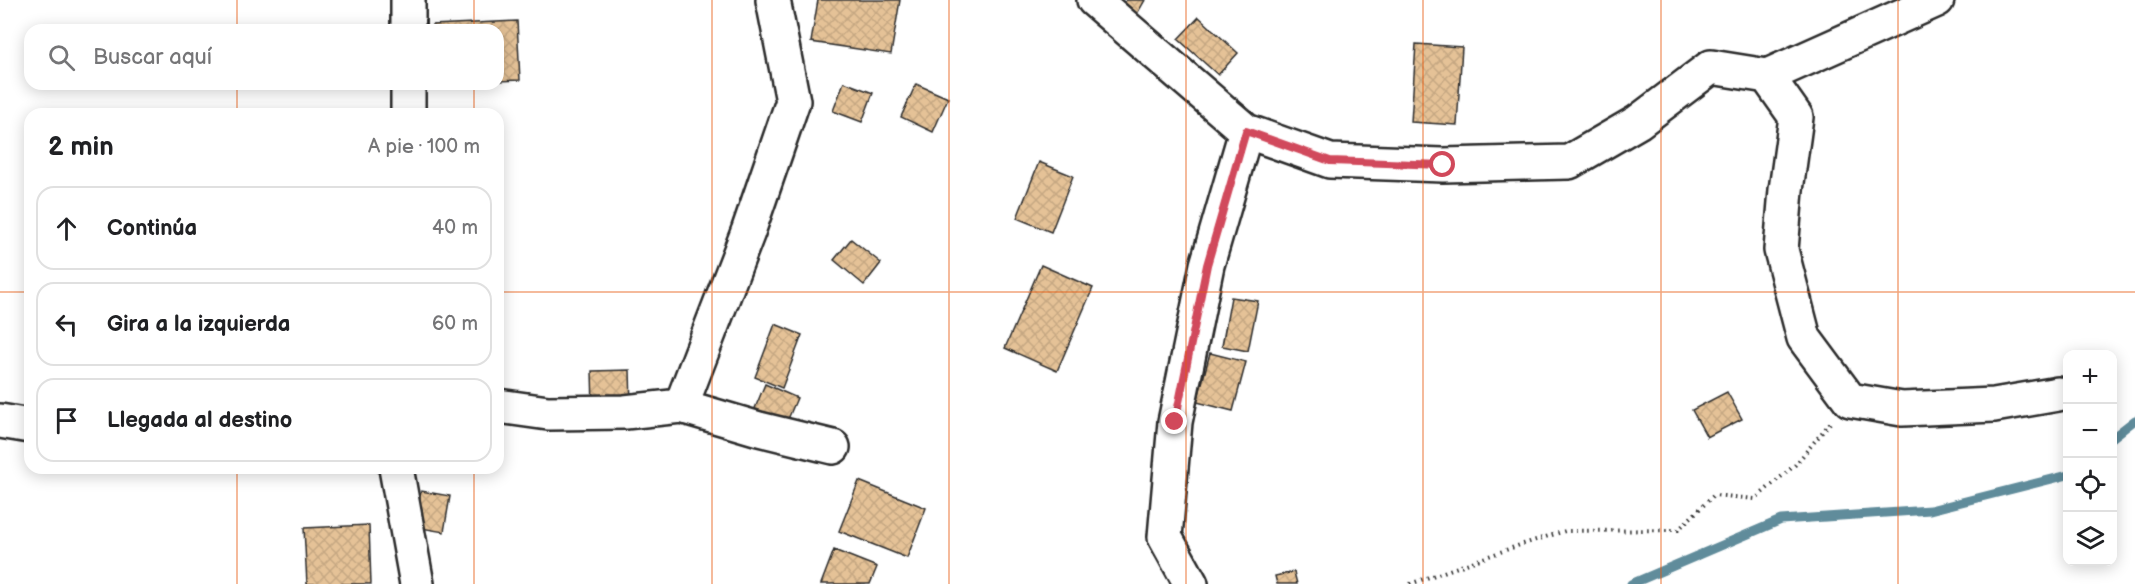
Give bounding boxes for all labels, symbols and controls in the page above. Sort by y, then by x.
search box [24,24,504,90]
icon: search [45,41,78,74]
text: Buscar aquí [93,44,212,71]
text: 2 min [48,132,114,163]
text: A pie · 100 m [368,135,480,159]
route start [1429,151,1455,177]
icon: ahead [50,212,83,245]
text: Continúa [107,215,197,242]
text: 40 m [432,216,478,240]
icon: left [50,308,83,341]
text: Gira a la izquierda [107,311,291,338]
text: 60 m [432,312,478,336]
map controls [2063,350,2117,566]
button: + [2063,350,2117,404]
icon: arrive [50,404,83,437]
button: − [2063,404,2117,458]
text: Llegada al destino [107,407,292,434]
route end [1161,408,1187,434]
button: locate [2063,458,2117,512]
button: layers [2063,512,2117,566]

